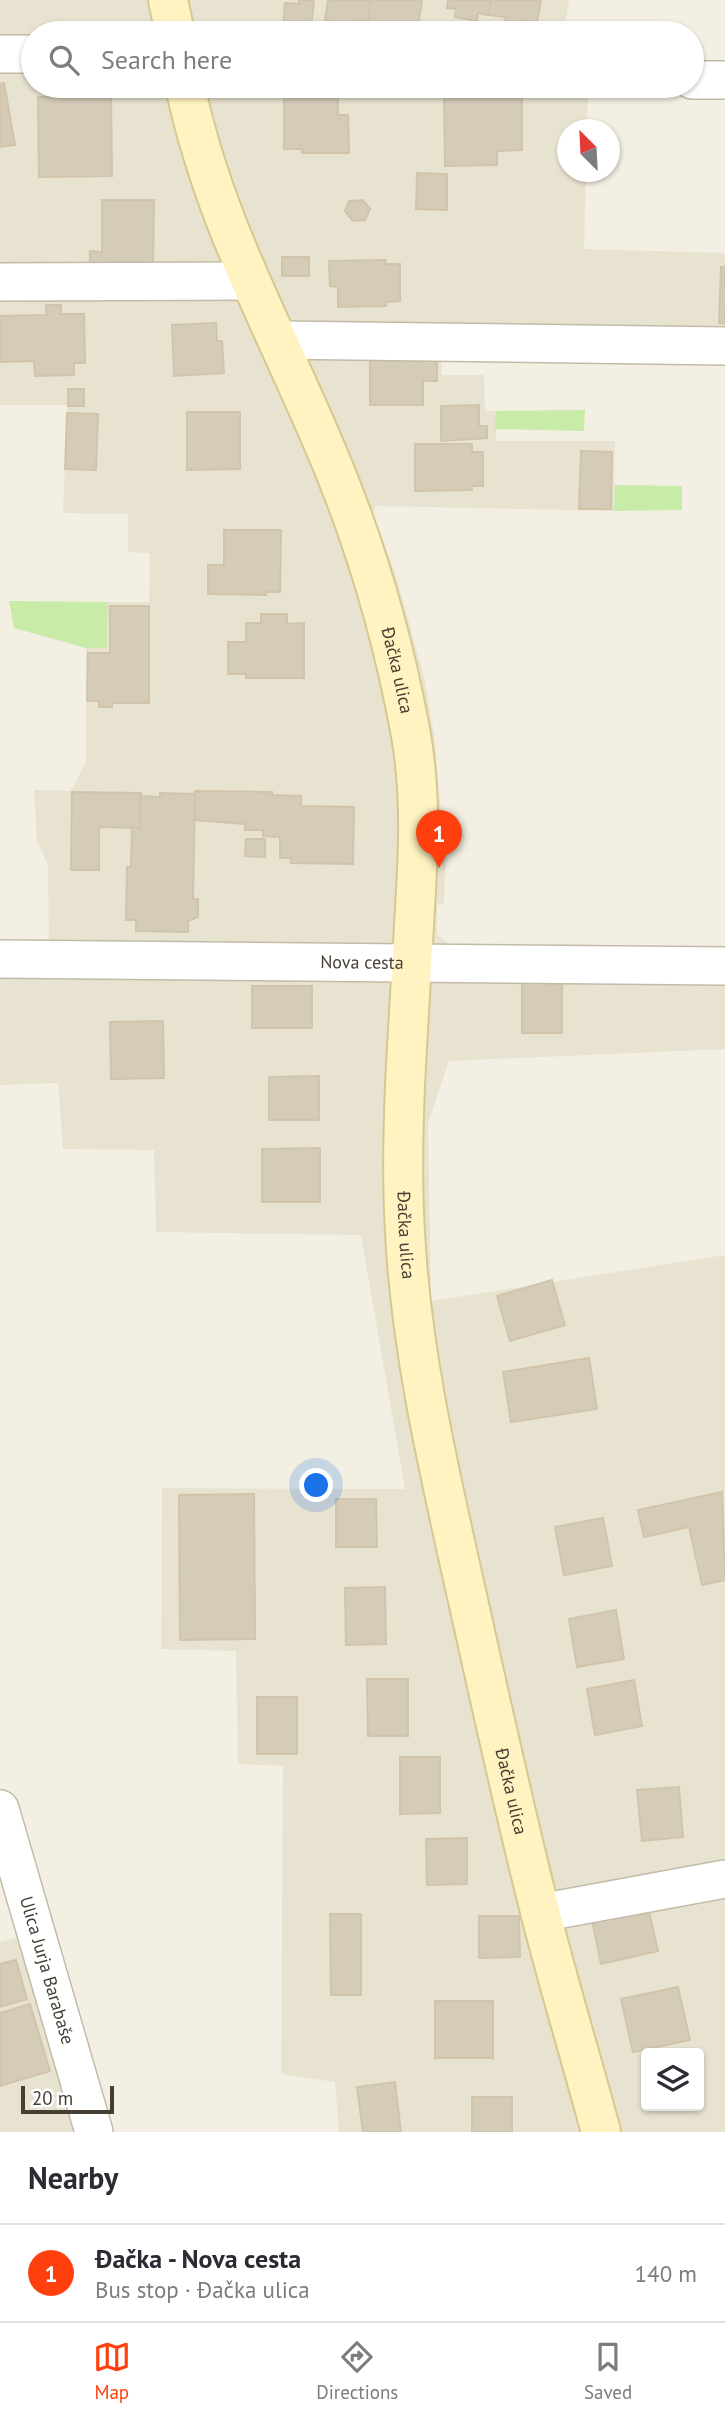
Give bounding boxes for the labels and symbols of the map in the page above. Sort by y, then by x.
north arrow [557,119,620,182]
street label: Đačka ulica [376,623,419,716]
pin: 1 [416,810,462,868]
street label: Nova cesta [320,950,404,974]
street label: Đačka ulica [392,1190,420,1280]
your location [299,1468,333,1502]
street label: Đačka ulica [490,1745,533,1837]
street label: Ulica Jurja Barabaše [15,1893,80,2047]
scale bar [21,2083,114,2115]

